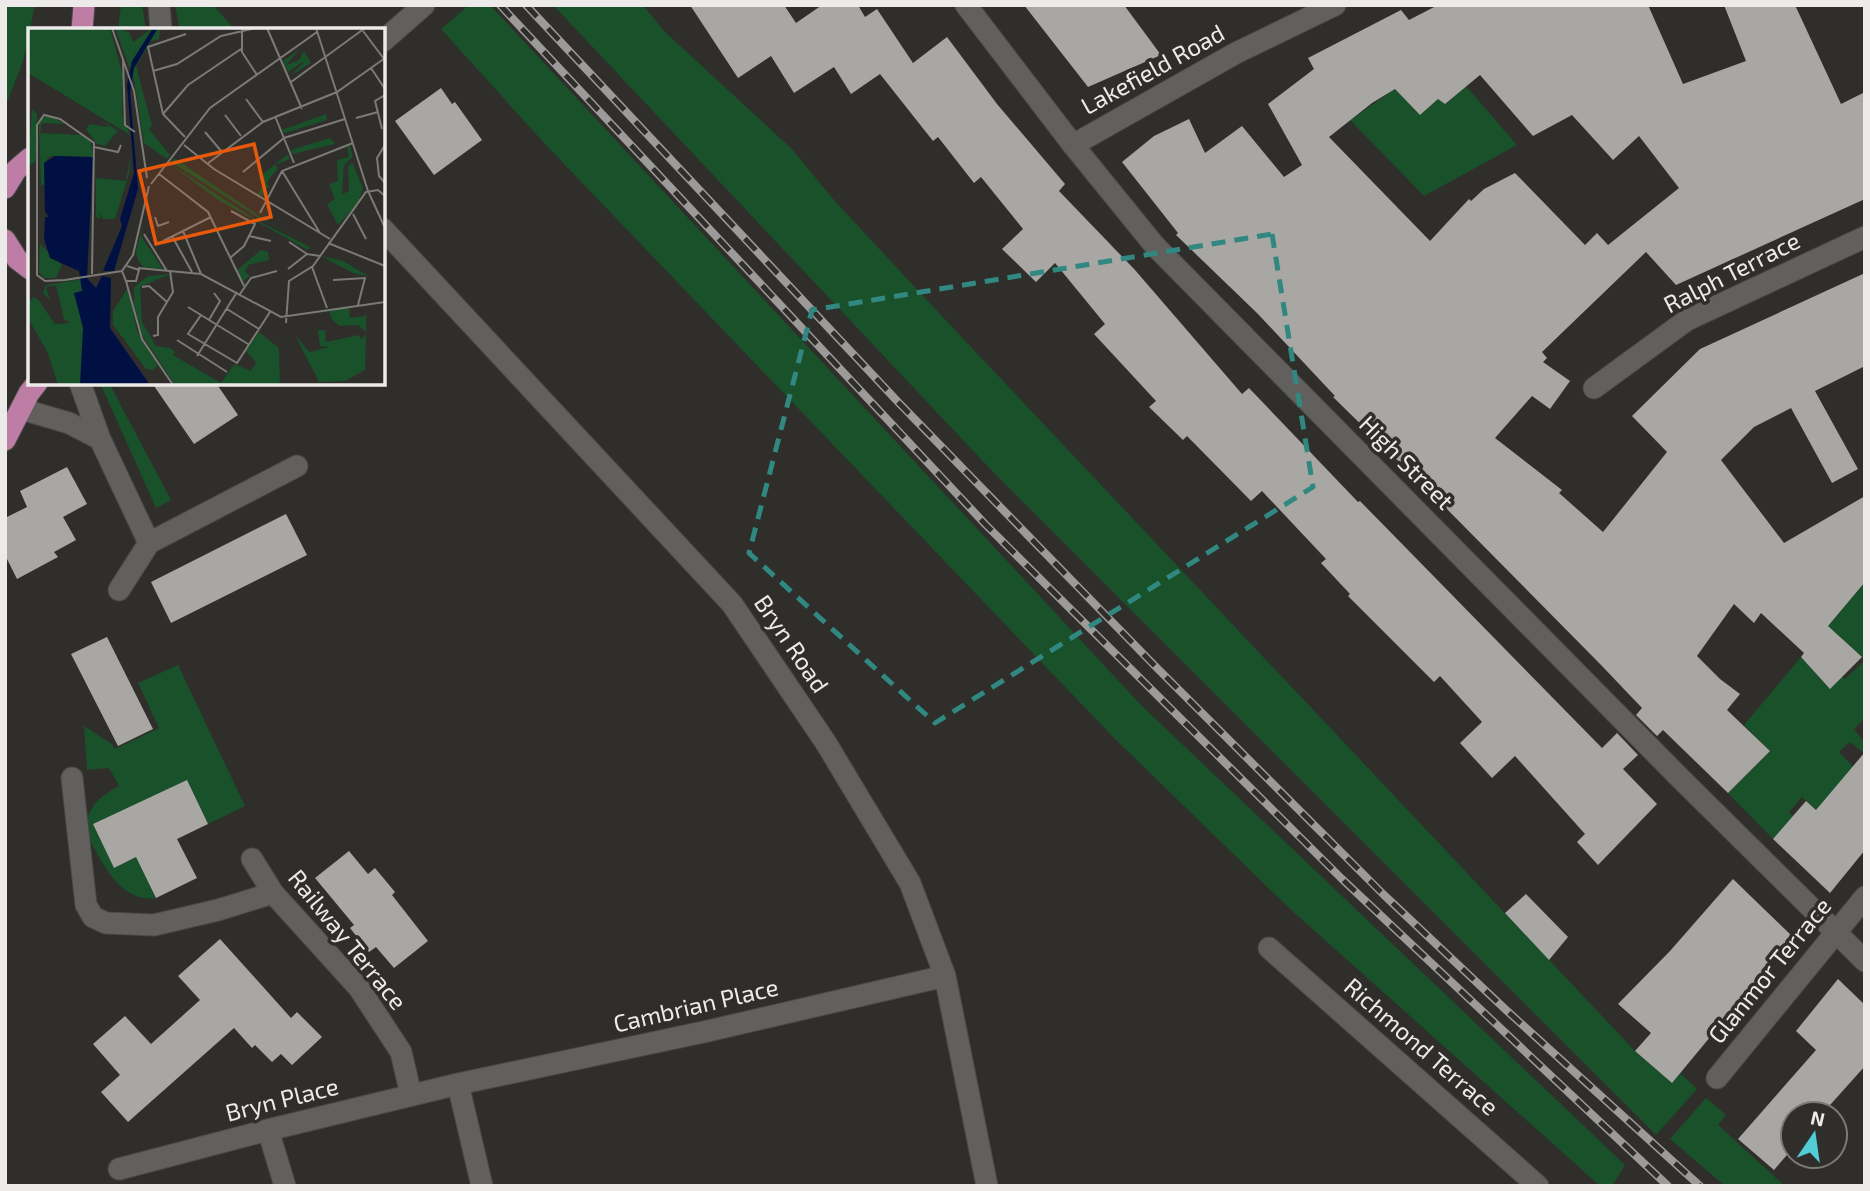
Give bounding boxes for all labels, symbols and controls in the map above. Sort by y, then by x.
street label: Lakefield Road [1076,17,1229,120]
inset map [28,28,385,385]
street label: Ralph Terrace [1658,225,1804,318]
street label: High Street [1354,409,1460,515]
street label: Bryn Road [749,589,836,698]
street label: Railway Terrace [283,863,413,1015]
street label: Glanmor Terrace [1701,891,1836,1049]
street label: Cambrian Place [610,971,781,1038]
street label: Richmond Terrace [1339,971,1505,1121]
street label: Bryn Place [222,1071,341,1127]
north arrow [1779,1100,1849,1170]
text: N [1809,1105,1827,1131]

